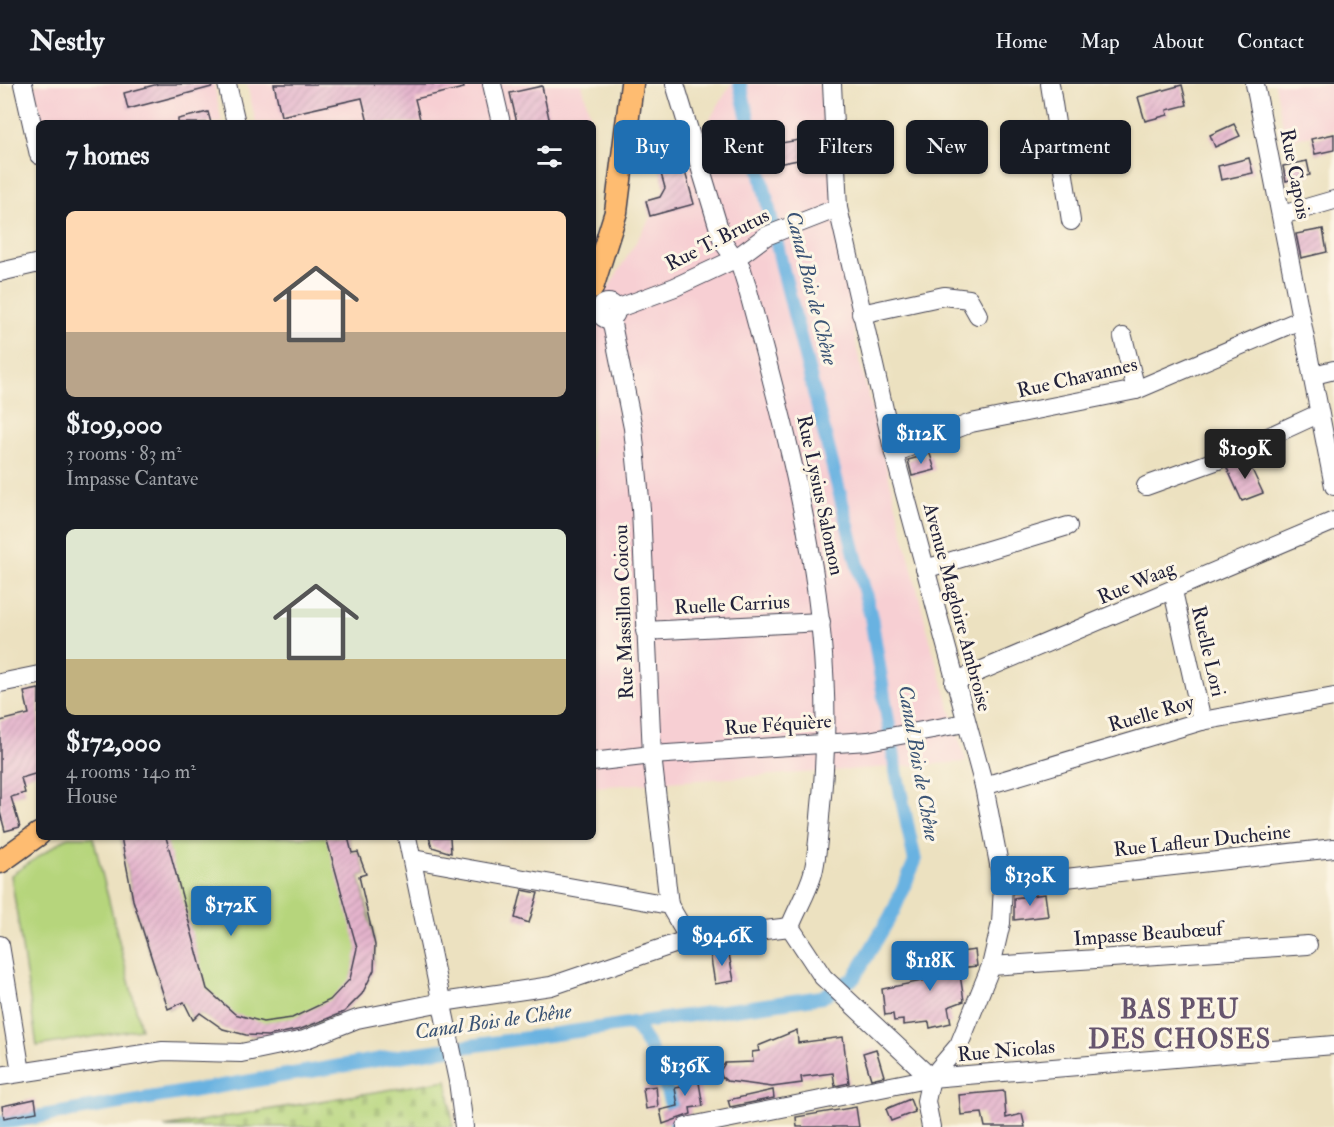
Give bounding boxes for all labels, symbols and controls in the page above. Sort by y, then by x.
text: Nestly [30,24,104,59]
text: Home [995,28,1047,55]
text: Map [1080,28,1120,55]
text: About [1153,28,1204,55]
text: Contact [1237,28,1304,55]
chip: Buy [614,120,690,174]
chip: Rent [702,120,785,174]
chip: Filters [797,120,894,174]
chip: New [906,120,988,174]
chip: Apartment [1000,120,1131,174]
street label: Rue Capois [1274,127,1317,222]
text: 7 homes [66,140,149,172]
icon: filters [533,140,566,173]
street label: Rue T. Brutus [661,202,774,276]
water label: Canal Bois de Chêne [779,208,844,369]
icon: home [262,250,370,358]
street label: Rue Chavannes [1015,351,1140,403]
text: $109,000 [66,409,163,441]
street label: Rue Lysius Salomon [791,413,850,577]
pin: $112K [879,414,963,465]
text: $112K [896,421,946,446]
pin: $109K [1203,429,1287,480]
text: $109K [1219,436,1271,461]
text: 3 rooms · 83 m² [66,441,182,466]
text: Impasse Cantave [66,466,198,491]
street label: Avenue Magloire Ambroise [917,499,997,714]
street label: Rue Massillon Coicou [608,524,639,700]
street label: Rue Waag [1094,555,1180,610]
icon: home [262,568,370,676]
street label: Ruelle Carrius [674,589,791,620]
street label: Ruelle Lori [1186,603,1231,699]
water label: Canal Bois de Chêne [891,683,946,844]
street label: Ruelle Roy [1105,689,1198,738]
street label: Rue Féquière [723,708,833,741]
text: $172,000 [66,727,161,759]
text: 4 rooms · 140 m² [66,759,196,784]
text: House [66,784,117,809]
street label: Rue Lafleur Ducheine [1112,819,1292,862]
pin: $130K [988,856,1072,907]
text: $130K [1005,863,1055,888]
pin: $172K [189,886,273,937]
text: $172K [205,893,257,918]
pin: $94.6K [673,916,771,967]
street label: Impasse Beaubœuf [1073,916,1227,952]
text: $94.6K [692,923,752,948]
pin: $118K [888,941,972,992]
text: $118K [906,948,954,973]
district label: BAS PEU DES CHOSES [1088,994,1272,1056]
water label: Canal Bois de Chêne [413,997,574,1046]
street label: Rue Nicolas [956,1034,1056,1067]
pin: $136K [643,1046,727,1097]
text: $136K [660,1053,710,1078]

